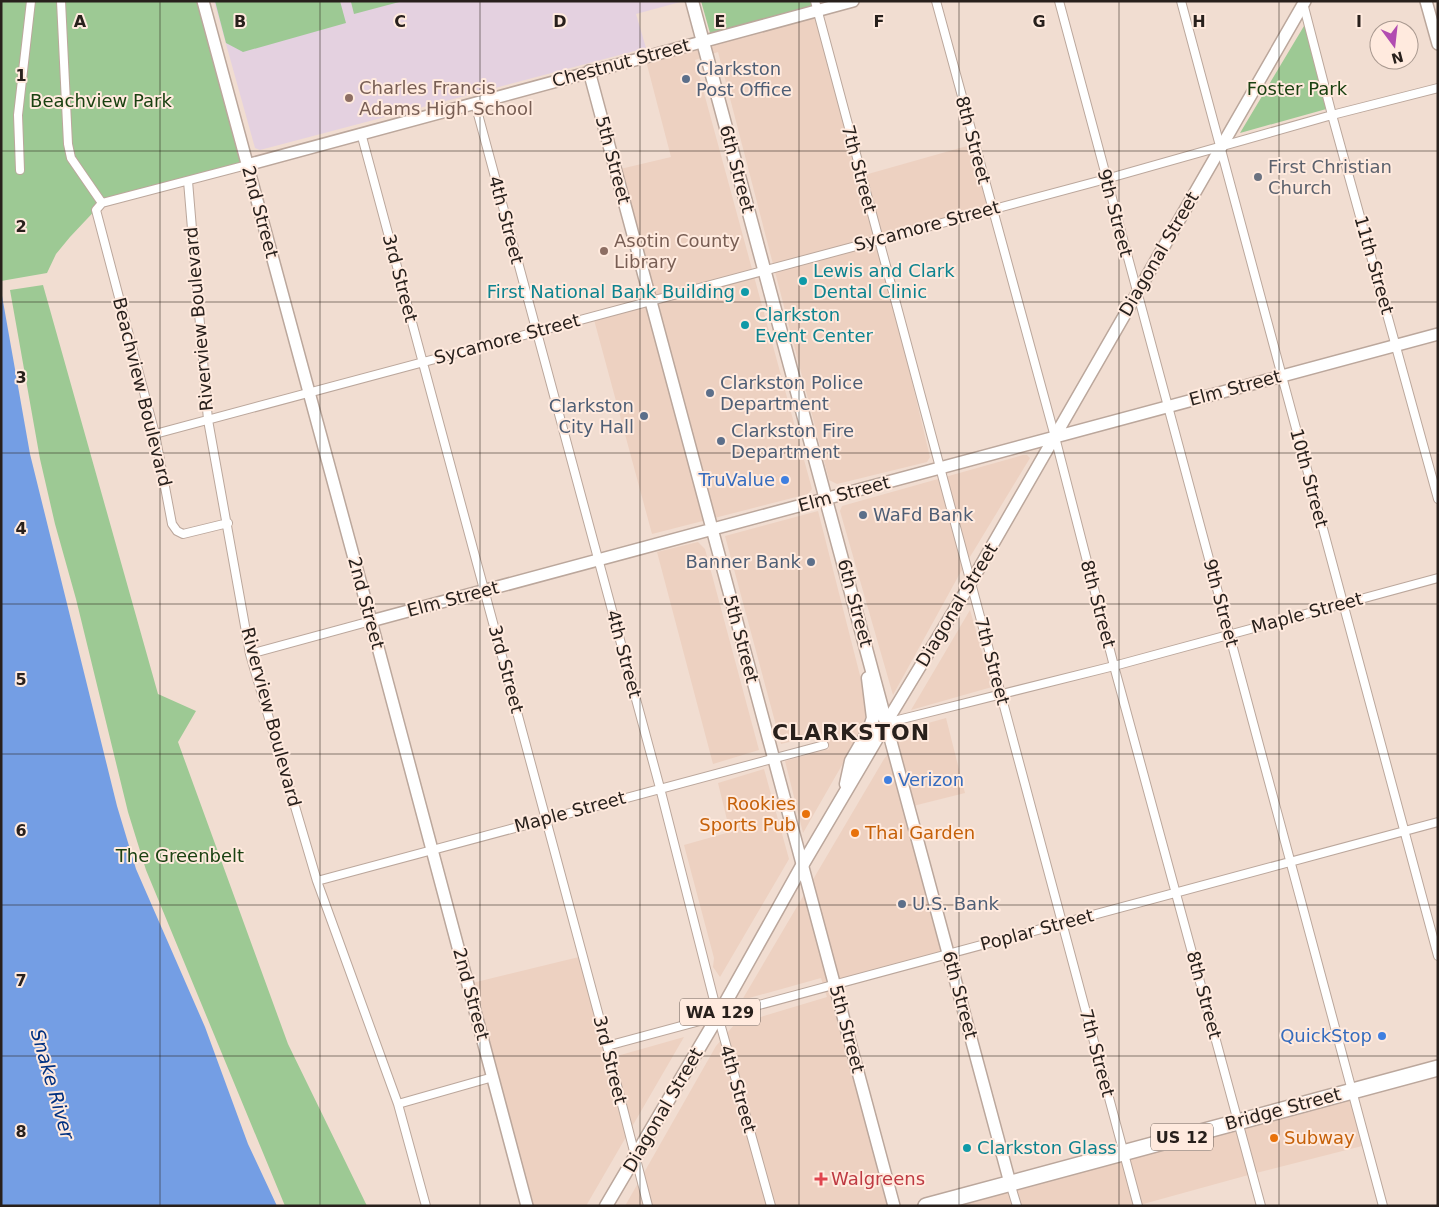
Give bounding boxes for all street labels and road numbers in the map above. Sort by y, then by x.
street label: Chestnut Street [550,34,692,91]
street label: 8th Street [952,94,995,186]
street label: 5th Street [592,114,635,206]
street label: 6th Street [716,123,759,215]
street label: 7th Street [838,123,881,215]
street label: 2nd Street [238,163,283,260]
street label: 9th Street [1094,167,1137,259]
street label: 4th Street [485,174,528,266]
street label: Diagonal Street [1114,188,1203,320]
street label: Sycamore Street [852,196,1002,255]
street label: 11th Street [1350,213,1399,317]
street label: Riverview Boulevard [180,226,217,412]
street label: 3rd Street [379,231,422,324]
street label: Beachview Boulevard [109,295,176,489]
street label: Sycamore Street [432,309,582,368]
street label: Elm Street [1187,365,1283,410]
street label: 10th Street [1286,426,1333,530]
street label: Elm Street [796,471,892,516]
street label: Diagonal Street [911,539,1002,670]
street label: 2nd Street [344,554,389,651]
street label: 6th Street [834,557,877,649]
street label: 9th Street [1200,557,1243,649]
street label: 8th Street [1077,558,1120,650]
street label: Elm Street [405,576,501,621]
street label: Maple Street [1249,588,1365,637]
street label: 5th Street [720,593,763,685]
street label: 4th Street [603,608,646,700]
street label: 7th Street [971,615,1014,707]
street label: 3rd Street [485,622,528,715]
street label: Riverview Boulevard [237,625,306,809]
street label: Maple Street [512,787,628,836]
street label: Poplar Street [978,904,1096,955]
street label: 2nd Street [449,945,494,1042]
street label: 6th Street [939,949,982,1041]
street label: 8th Street [1183,949,1226,1041]
street label: 5th Street [826,983,869,1075]
road number: WA 129 [680,999,760,1026]
street label: 7th Street [1076,1007,1119,1099]
street label: 3rd Street [589,1013,632,1106]
street label: 4th Street [716,1043,761,1135]
street label: Diagonal Street [618,1044,707,1176]
street label: Bridge Street [1223,1083,1343,1134]
road number: US 12 [1151,1124,1213,1150]

